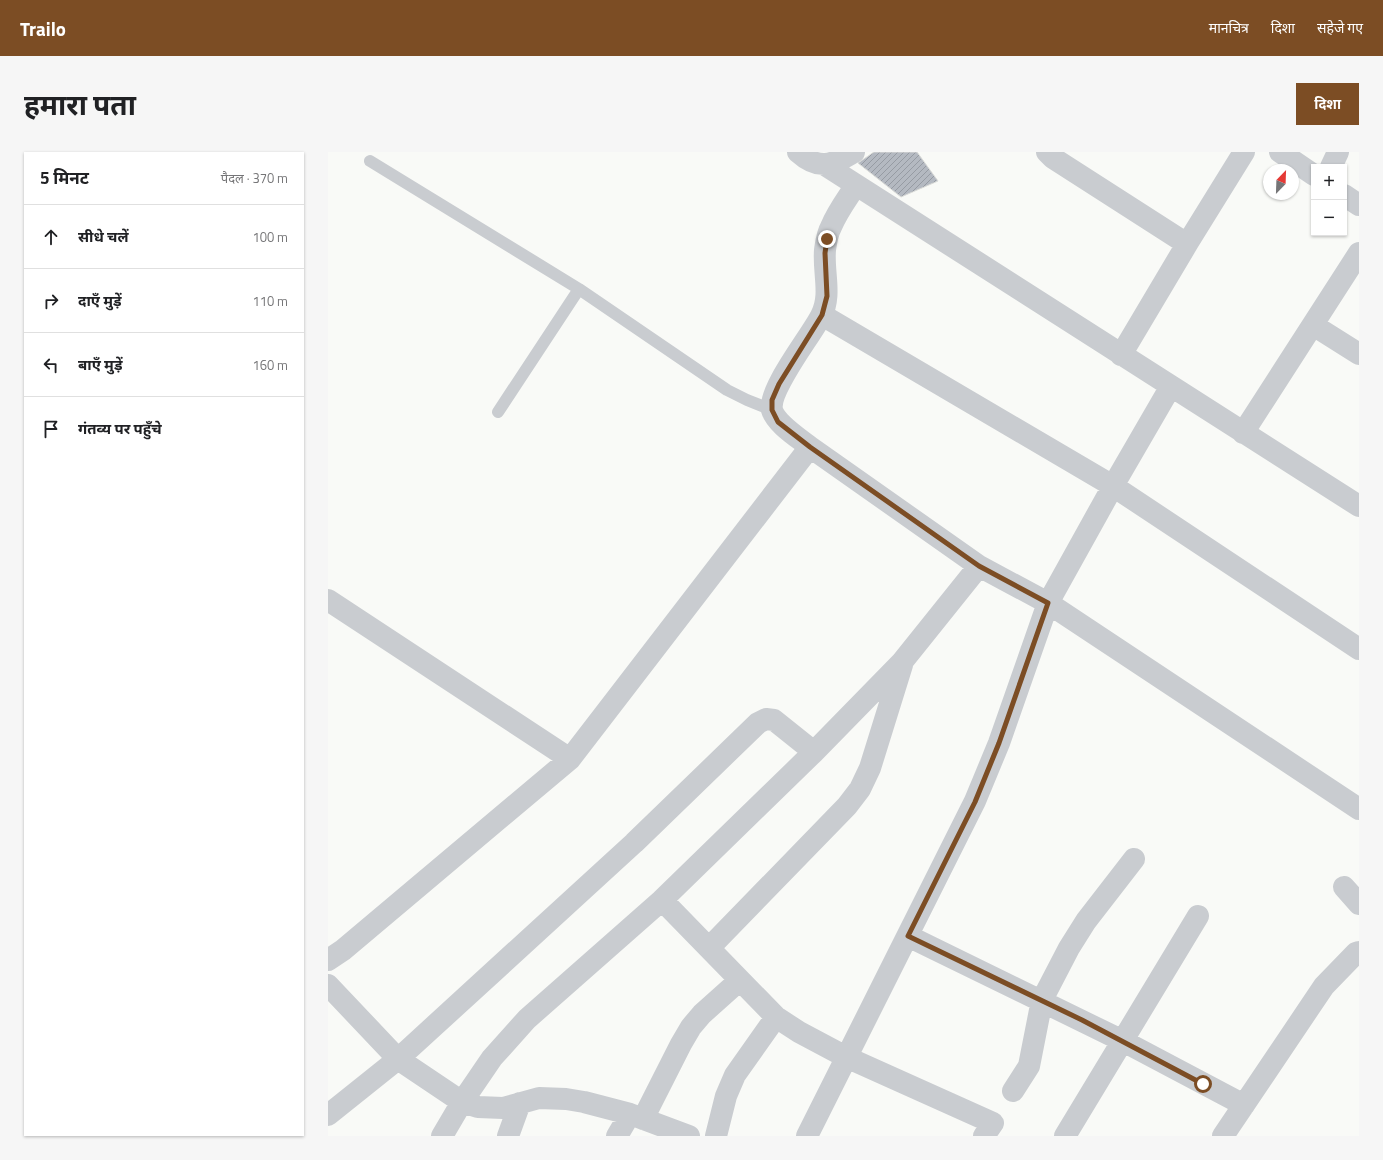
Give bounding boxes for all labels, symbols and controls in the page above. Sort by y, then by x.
text: Trailo [20,14,66,43]
text: मानचित्र [1209,17,1249,38]
text: दिशा [1271,17,1295,38]
text: सहेजे गए [1317,17,1363,38]
text: हमारा पता [24,83,136,126]
button: दिशा [1296,83,1359,125]
north arrow [1263,164,1299,200]
map controls [1311,164,1347,236]
button: + [1311,164,1347,200]
text: 5 मिनट [40,165,89,191]
text: पैदल · 370 m [221,168,288,188]
button: − [1311,200,1347,236]
text: सीधे चलें [78,225,129,248]
icon: ahead [40,226,62,248]
text: 100 m [252,227,288,247]
route end [818,230,836,248]
text: दाएँ मुड़ें [78,289,122,312]
icon: right [40,290,62,312]
text: 110 m [252,291,288,311]
text: बाएँ मुड़ें [78,353,122,376]
icon: left [40,354,62,376]
text: 160 m [252,355,288,375]
text: गंतव्य पर पहुँचे [78,417,162,440]
icon: arrive [40,418,62,440]
route start [1194,1075,1212,1093]

